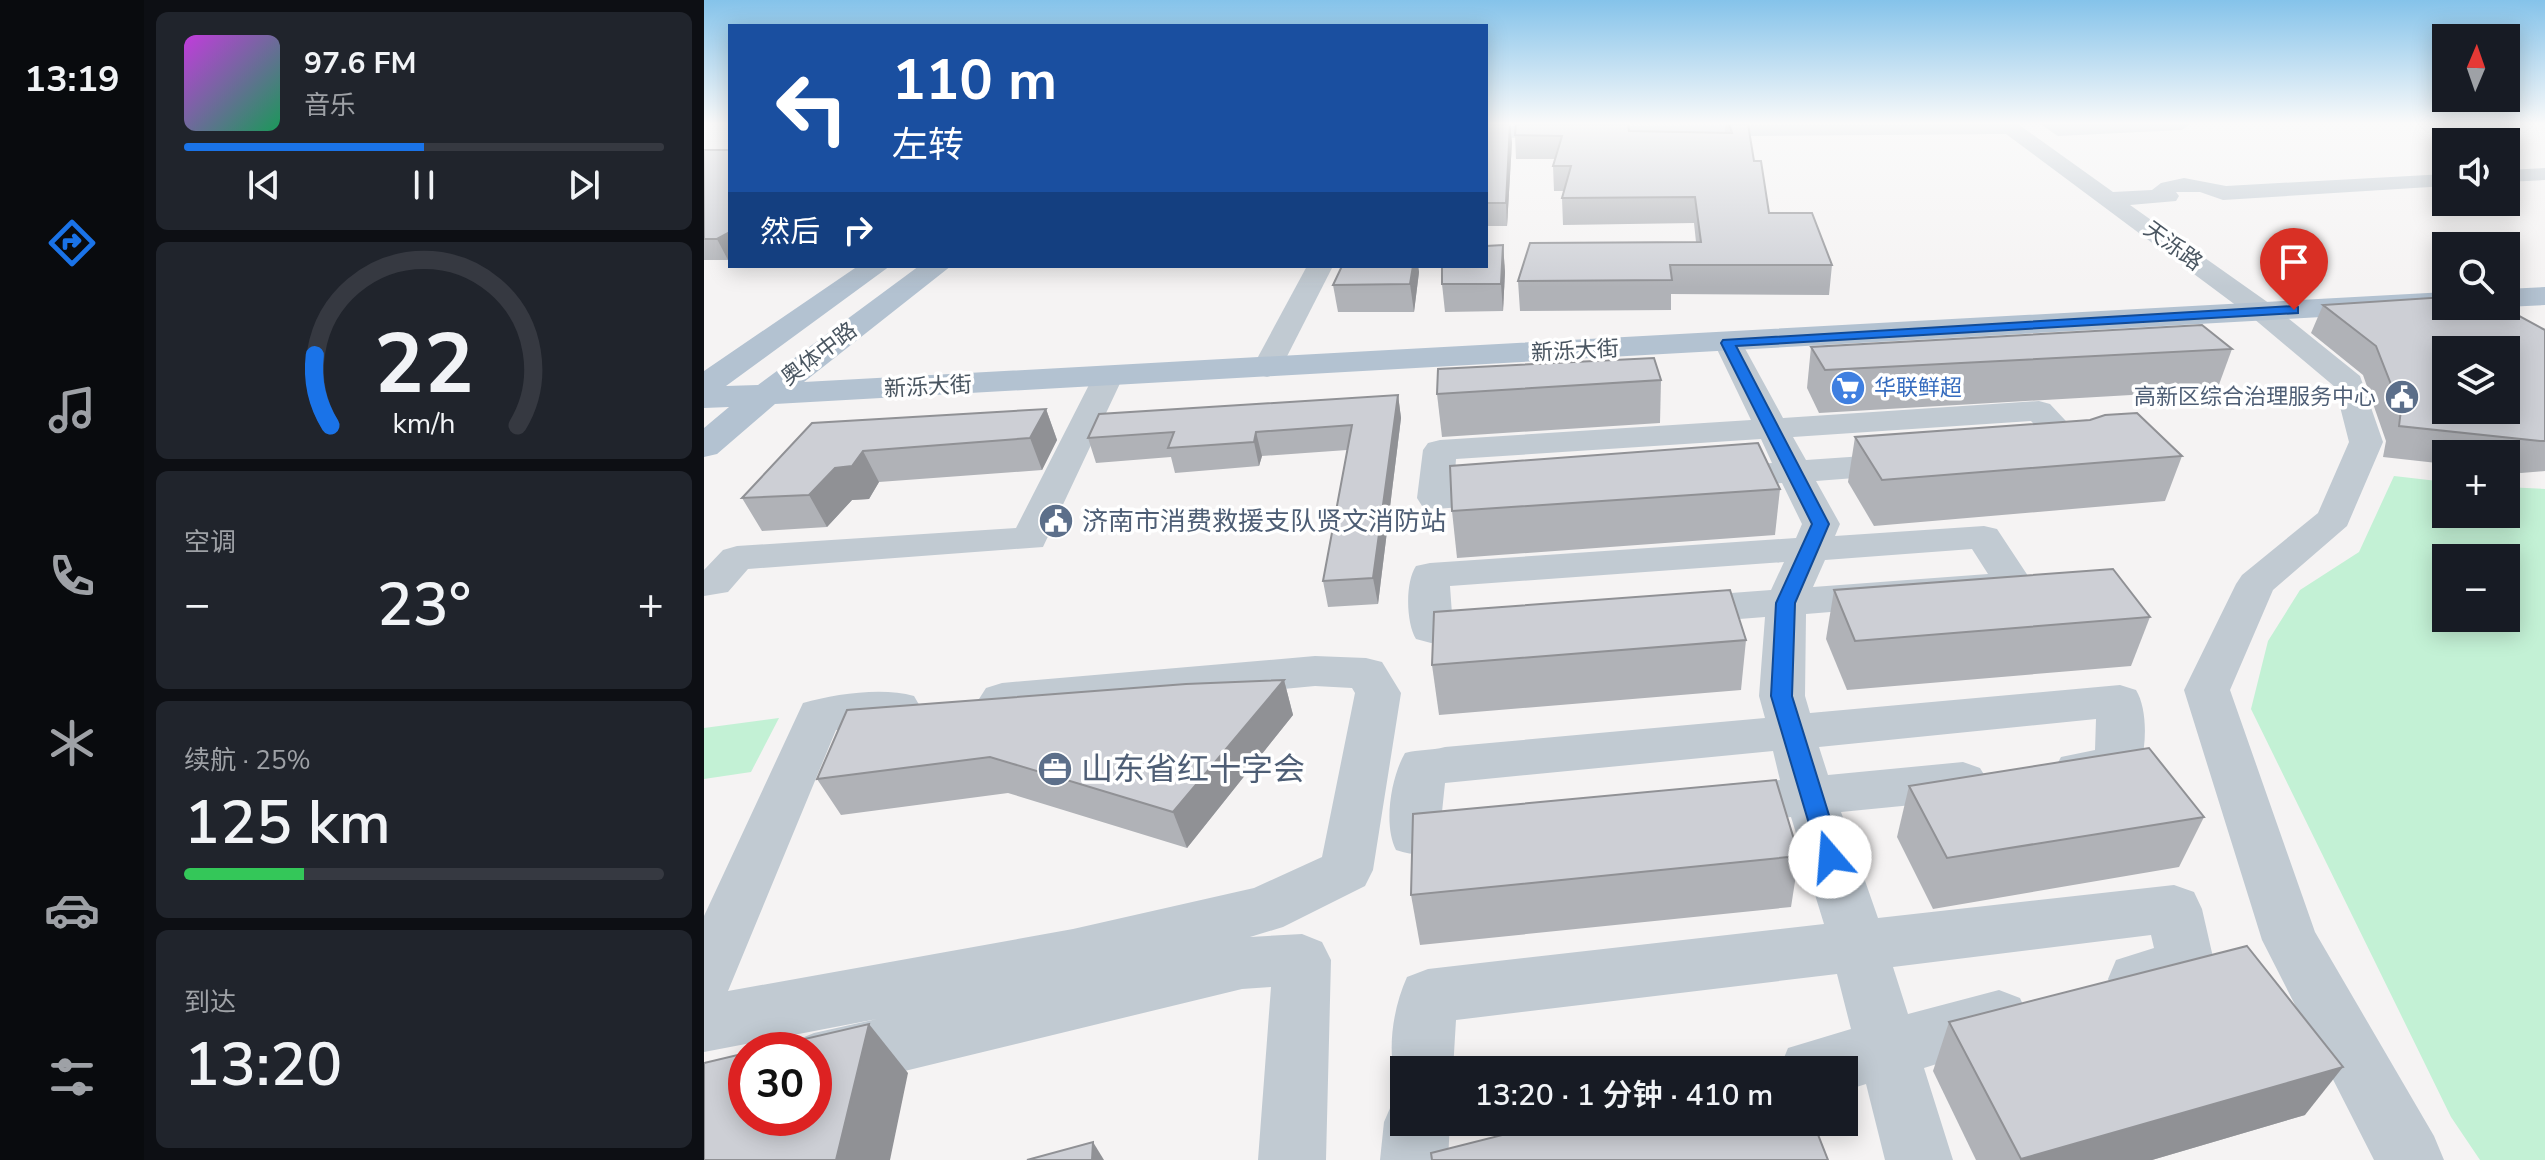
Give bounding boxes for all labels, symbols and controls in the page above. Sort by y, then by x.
north arrow [2432,24,2520,112]
map controls [2432,24,2520,632]
text: 110 m [892,42,1057,119]
text: 97.6 FM [304,43,416,84]
text: 13:19 [24,55,120,104]
icon: left [760,56,864,160]
text: 音乐 [304,88,356,123]
text: 左转 [892,121,964,170]
button: sound [2432,128,2520,216]
icon: previous [242,163,286,207]
icon: pause [402,163,446,207]
icon: next [562,163,606,207]
icon: right [836,208,880,252]
text: 然后 [760,212,820,253]
street label: 天泺路 [2137,214,2209,278]
icon: directions [44,215,100,271]
pin [2260,228,2328,310]
button: search [2432,232,2520,320]
icon: arrive [2272,240,2316,284]
text: 22 [374,308,474,421]
street label: 奥体中路 [775,316,863,392]
street label: 新泺大街 [1530,334,1620,368]
button: layers [2432,336,2520,424]
supermarket icon: 华联鲜超 [1829,369,1867,407]
street label: 新泺大街 [883,370,973,404]
place label: 华联鲜超 [1874,373,1962,403]
public building icon: 高新区综合治理服务中心 [2383,378,2421,416]
icon: music [44,382,100,438]
place label: 高新区综合治理服务中心 [2134,382,2376,412]
text: km/h [393,405,455,444]
button: + [2432,440,2520,528]
public building icon: 济南市消费救援支队贤文消防站 [1037,502,1075,540]
place label: 济南市消费救援支队贤文消防站 [1082,504,1446,539]
text: 空调 [184,525,236,560]
button: − [2432,544,2520,632]
icon: phone [44,548,100,604]
text: 23° [377,564,471,646]
text: − [184,575,210,635]
text: + [638,575,664,635]
icon: climate [44,715,100,771]
text: 续航 · 25% [184,743,311,778]
place label: 山东省红十字会 [1081,748,1305,791]
office icon: 山东省红十字会 [1036,750,1074,788]
text: 125 km [184,782,391,864]
position arrow [1788,815,1872,899]
icon: car [44,882,100,938]
text: 到达 [184,985,236,1020]
text: 13:20 [184,1024,342,1106]
speed limit sign: 30 [728,1032,832,1136]
icon: filters [44,1049,100,1105]
text: 13:20 · 1 分钟 · 410 m [1475,1075,1773,1116]

